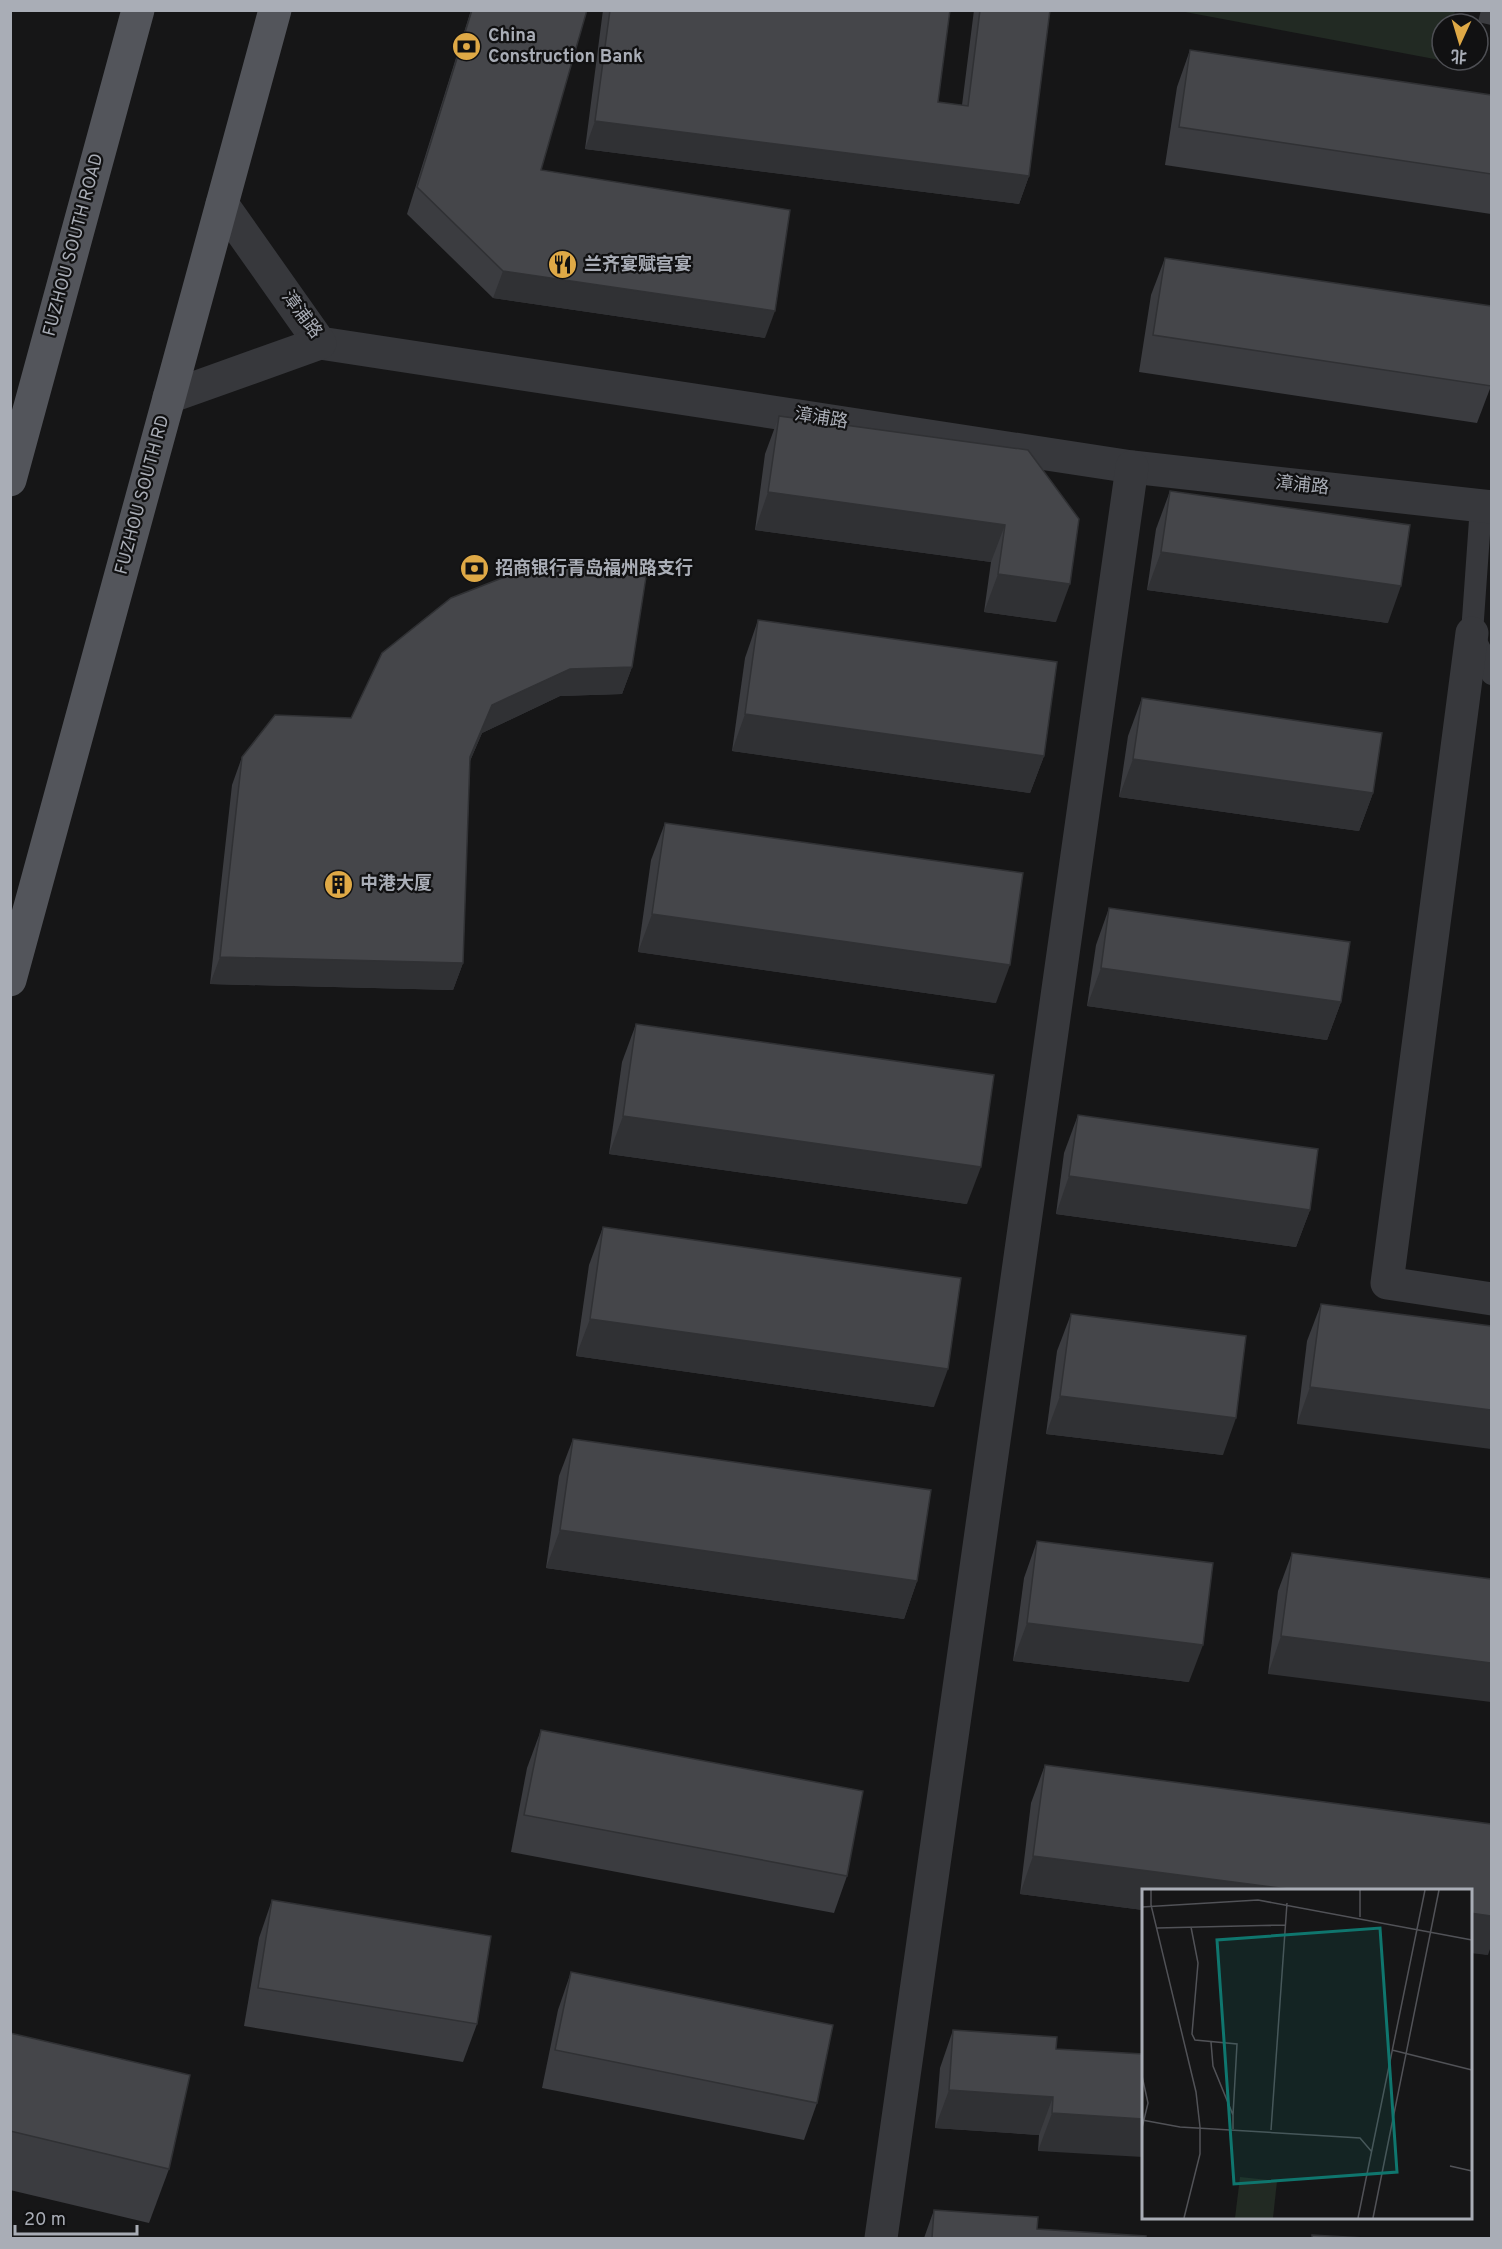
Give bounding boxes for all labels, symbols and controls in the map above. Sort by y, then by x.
north arrow [1430,12,1490,72]
place label: China Construction Bank [488,25,643,69]
bank icon: China Construction Bank [451,30,483,62]
text: 北 [1450,44,1468,66]
street label: FUZHOU SOUTH ROAD [38,151,110,339]
restaurant icon: 兰齐宴赋·宫宴 [547,249,579,281]
place label: 兰齐宴赋·宫宴 [584,254,692,277]
street label: 漳浦路 [276,287,326,343]
street label: 漳浦路 [793,403,849,435]
street label: FUZHOU SOUTH RD [111,413,175,577]
street label: 漳浦路 [1274,472,1330,500]
bank icon: 招商银行青岛福州路支行 [458,553,490,585]
place label: 招商银行青岛福州路支行 [495,557,693,581]
building icon: 中港大厦 [323,868,355,900]
place label: 中港大厦 [360,873,432,896]
inset map [1142,1889,1472,2219]
scale bar [15,2198,136,2236]
text: 20 m [24,2209,66,2232]

